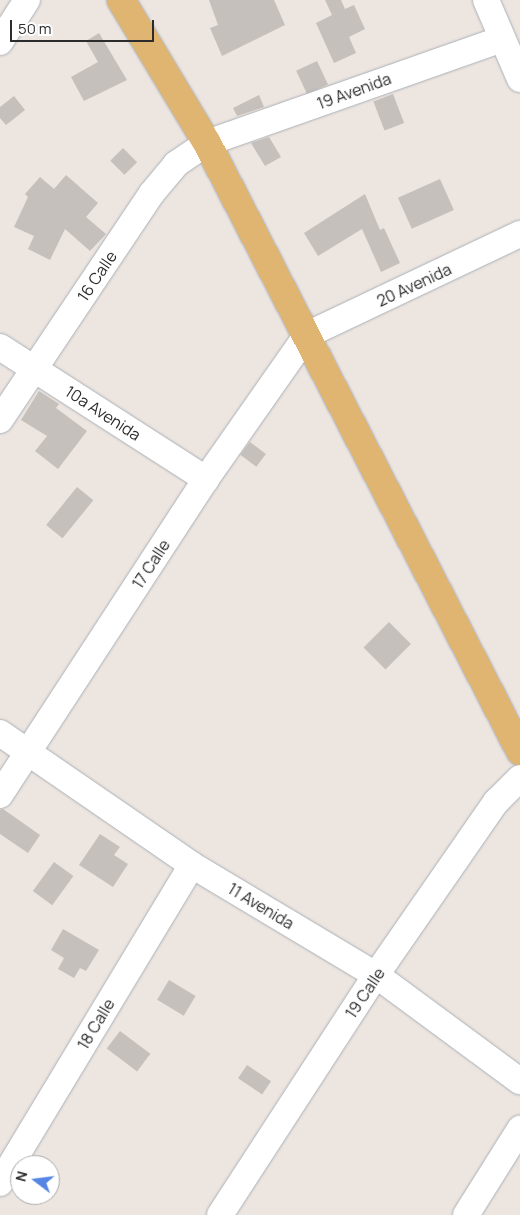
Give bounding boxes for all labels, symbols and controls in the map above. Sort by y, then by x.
scale bar [12,10,156,42]
text: 50 m [18,18,52,39]
street label: 19 Avenida [314,69,394,113]
street label: 16 Calle [73,247,121,305]
street label: 20 Avenida [374,259,454,311]
street label: 10a Avenida [62,381,144,445]
street label: 17 Calle [128,536,174,592]
street label: 11 Avenida [224,879,298,933]
street label: 19 Calle [341,964,389,1022]
street label: 18 Calle [73,995,119,1053]
north arrow [10,1155,60,1205]
text: N [11,1169,31,1184]

